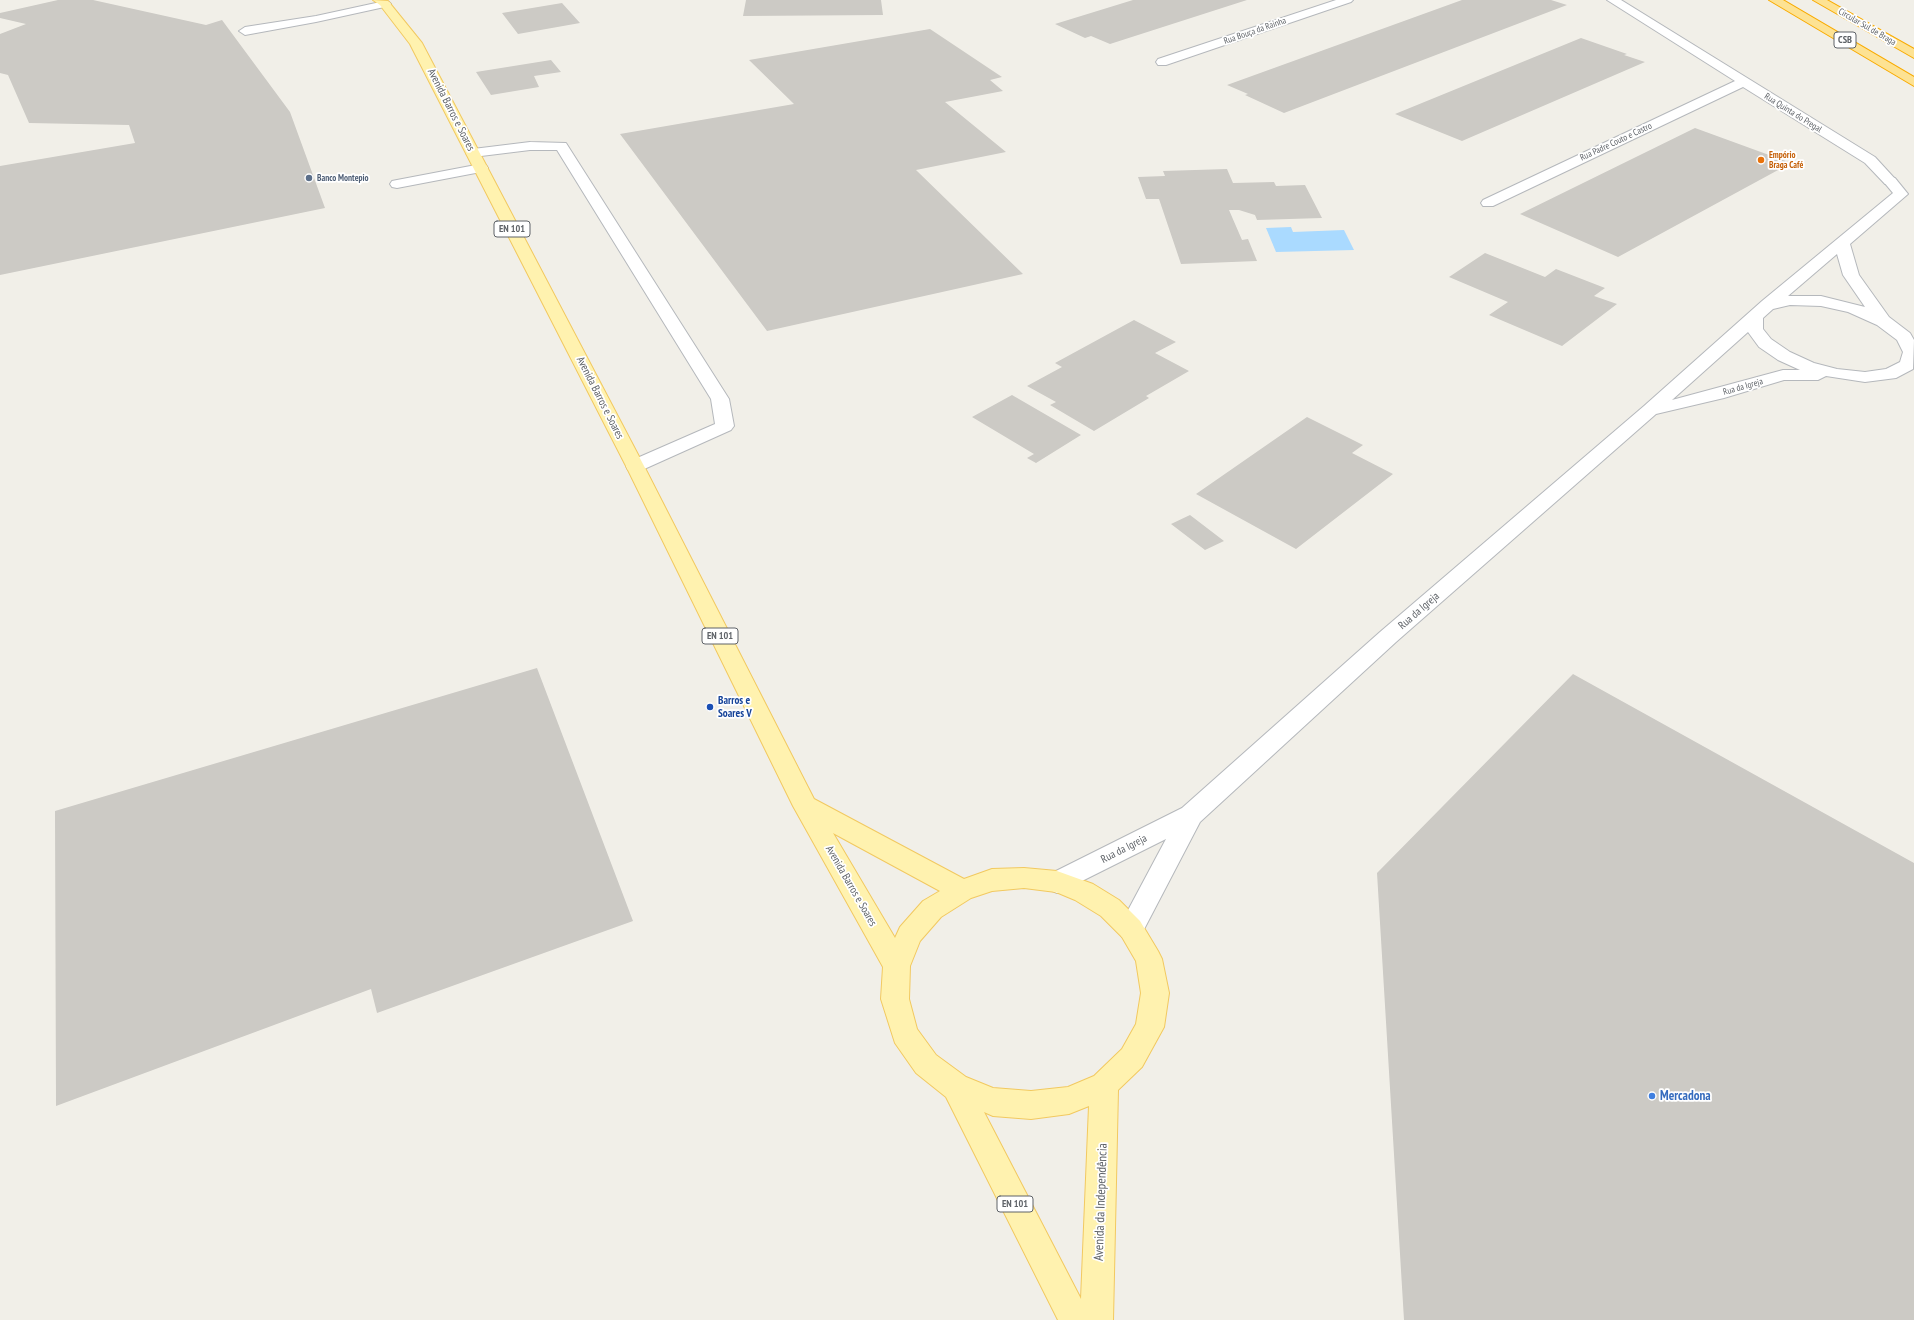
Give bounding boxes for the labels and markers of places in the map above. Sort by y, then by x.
place label: Empório Braga Café [1769,150,1803,171]
marker: Empório Braga Café [1756,155,1766,165]
marker: Banco Montepio [304,173,314,183]
place label: Banco Montepio [317,173,369,183]
place label: Barros e Soares V [718,694,752,720]
marker: Barros e Soares V [705,702,715,712]
place label: Mercadona [1660,1088,1711,1104]
marker: Mercadona [1647,1091,1657,1101]

